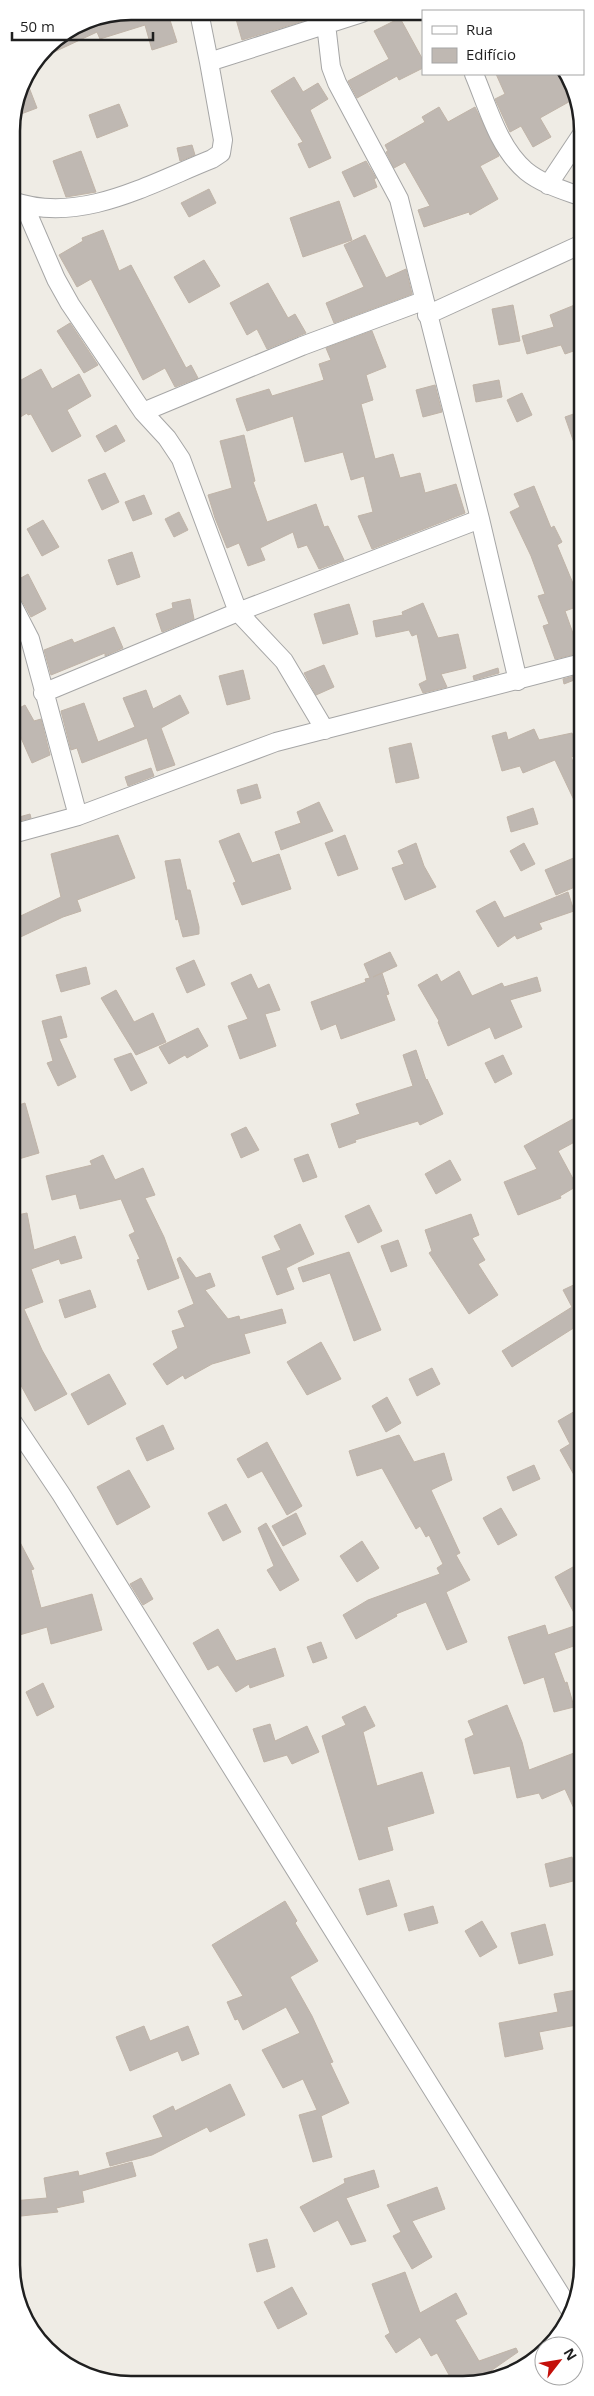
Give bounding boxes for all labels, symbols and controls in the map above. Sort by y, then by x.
scale bar [12,10,154,42]
legend [422,10,584,75]
text: 50 m [20,16,55,36]
text: Rua [466,19,493,39]
text: Edifício [466,44,516,64]
north arrow [534,2336,584,2386]
text: N [559,2344,582,2364]

